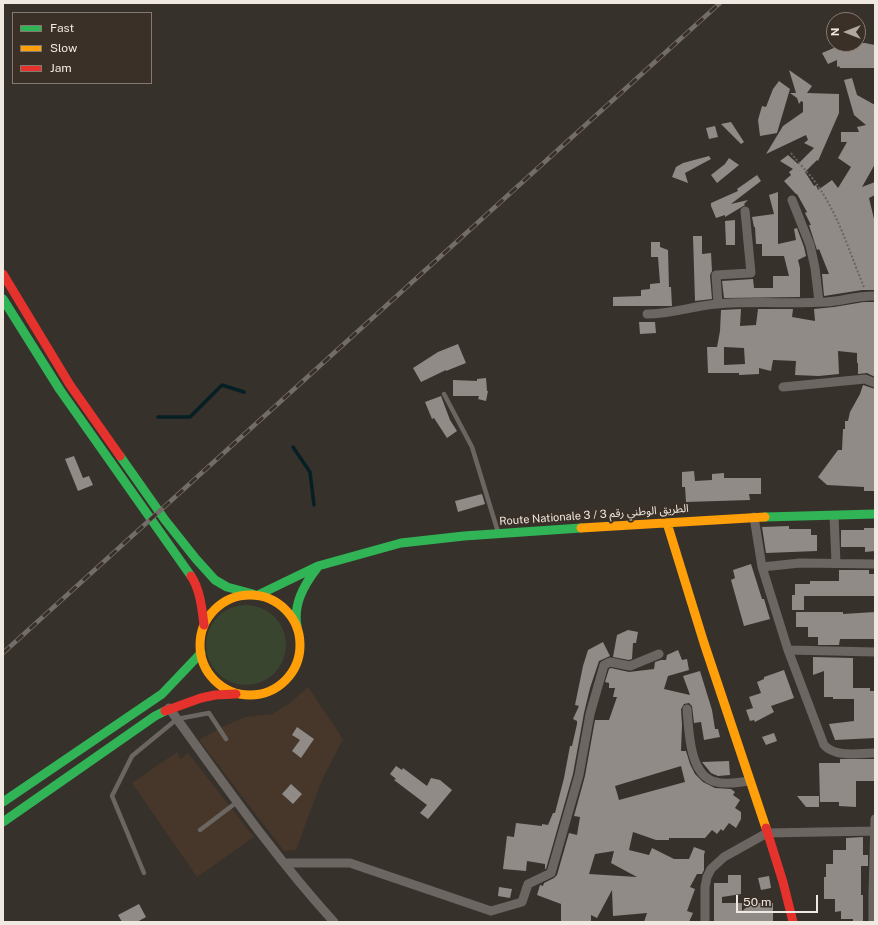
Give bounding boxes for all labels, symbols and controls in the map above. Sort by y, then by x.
legend [12,12,152,84]
north arrow [826,12,866,52]
text: Fast [50,21,74,35]
text: N [829,28,841,36]
text: Slow [50,41,77,55]
text: Jam [50,61,72,75]
street label: Route Nationale 3 / الطريق الوطني رقم 3 [499,502,689,528]
scale bar [738,887,820,913]
text: 50 m [743,895,771,909]

